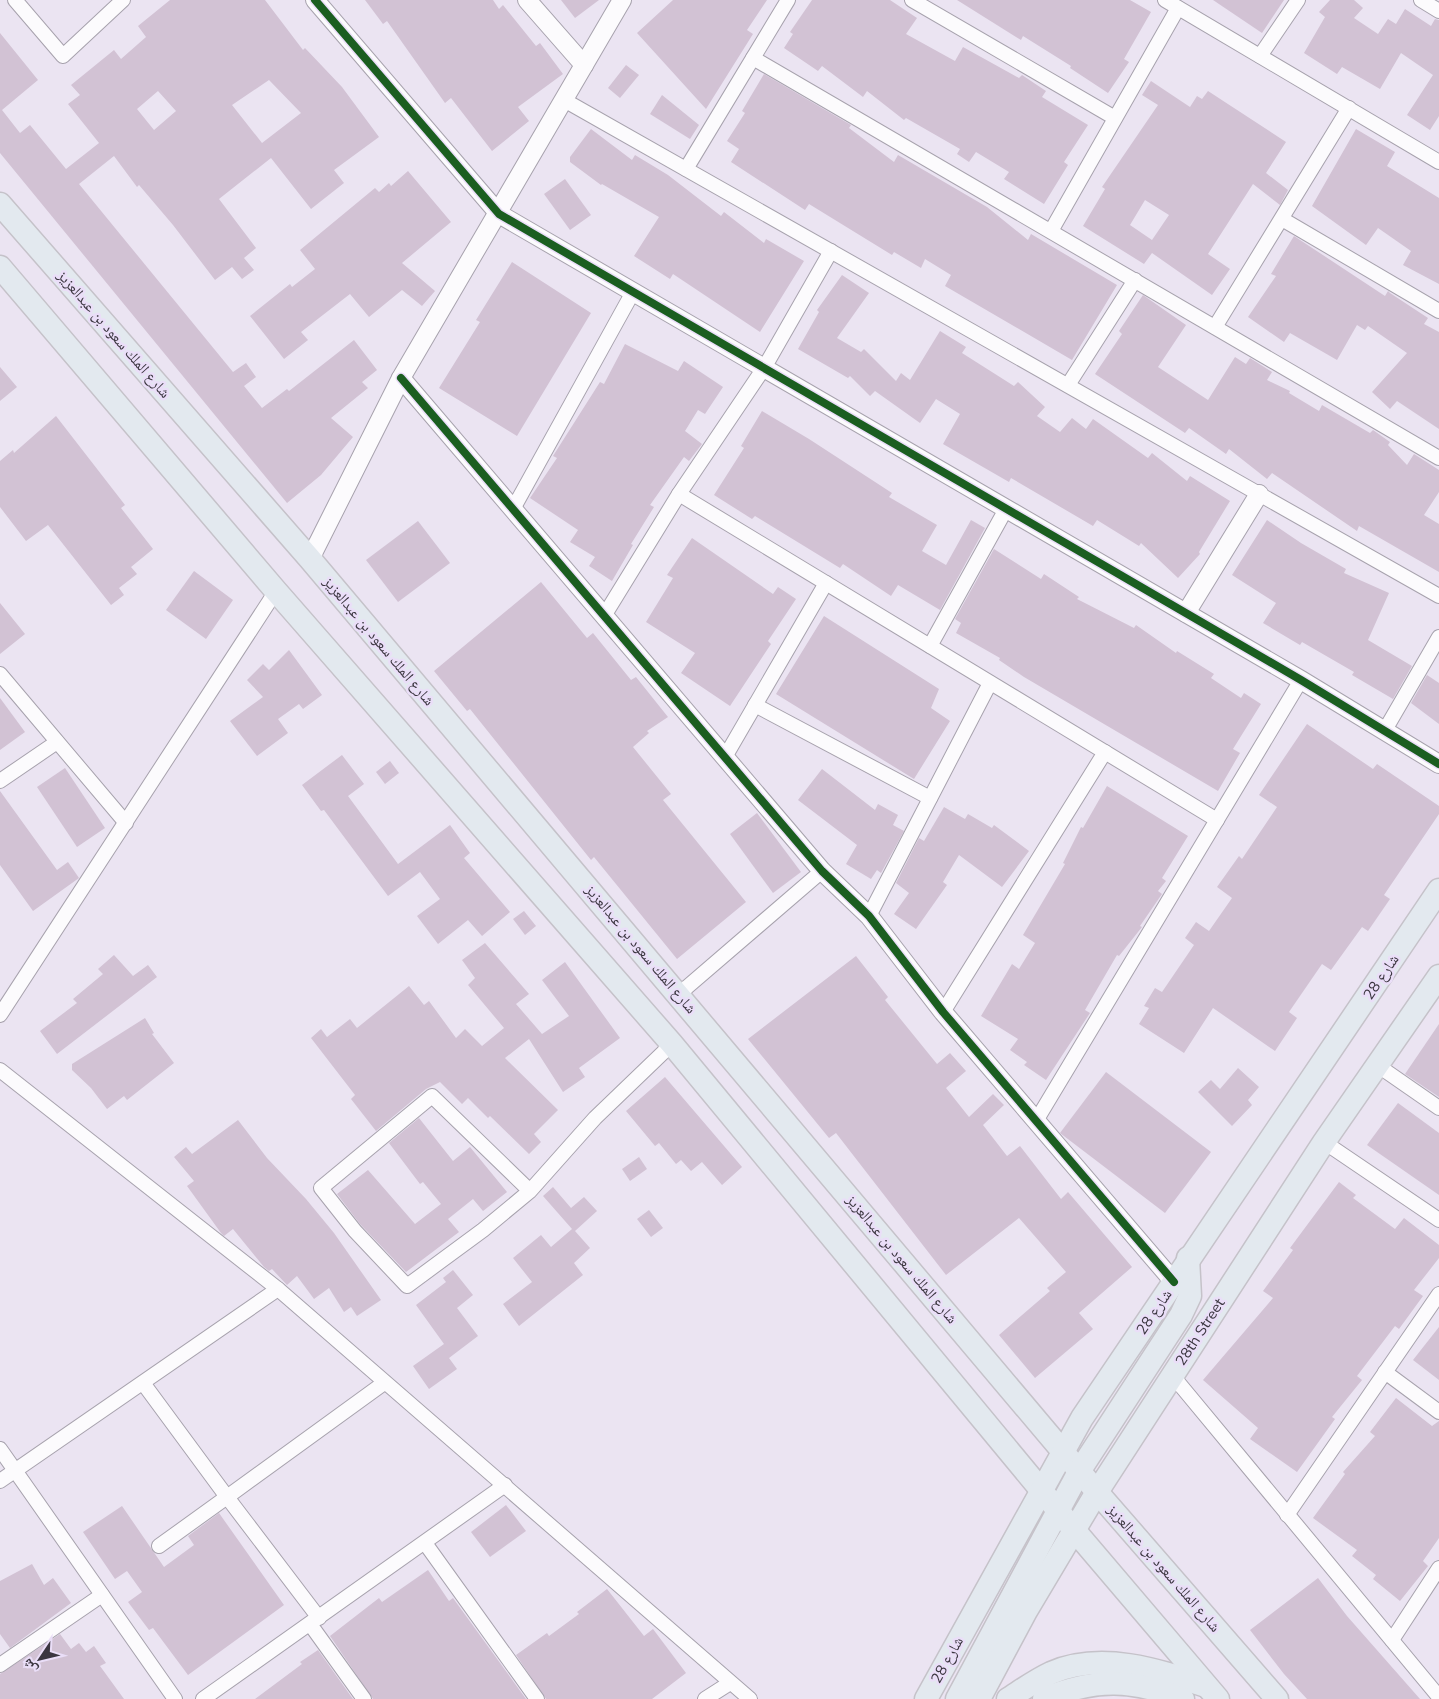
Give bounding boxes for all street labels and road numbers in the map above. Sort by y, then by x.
street label: شارع الملك سعود بن عبدالعزيز [52,265,175,402]
street label: شارع الملك سعود بن عبدالعزيز [318,571,439,710]
street label: شارع الملك سعود بن عبدالعزيز [580,879,701,1018]
street label: شارع 28 [1359,950,1403,1003]
street label: شارع الملك سعود بن عبدالعزيز [841,1189,962,1328]
street label: شارع 28 [1132,1285,1176,1338]
street label: 28th Street [1171,1294,1230,1370]
street label: شارع الملك سعود بن عبدالعزيز [1102,1499,1225,1636]
street label: شارع 28 [926,1633,968,1687]

